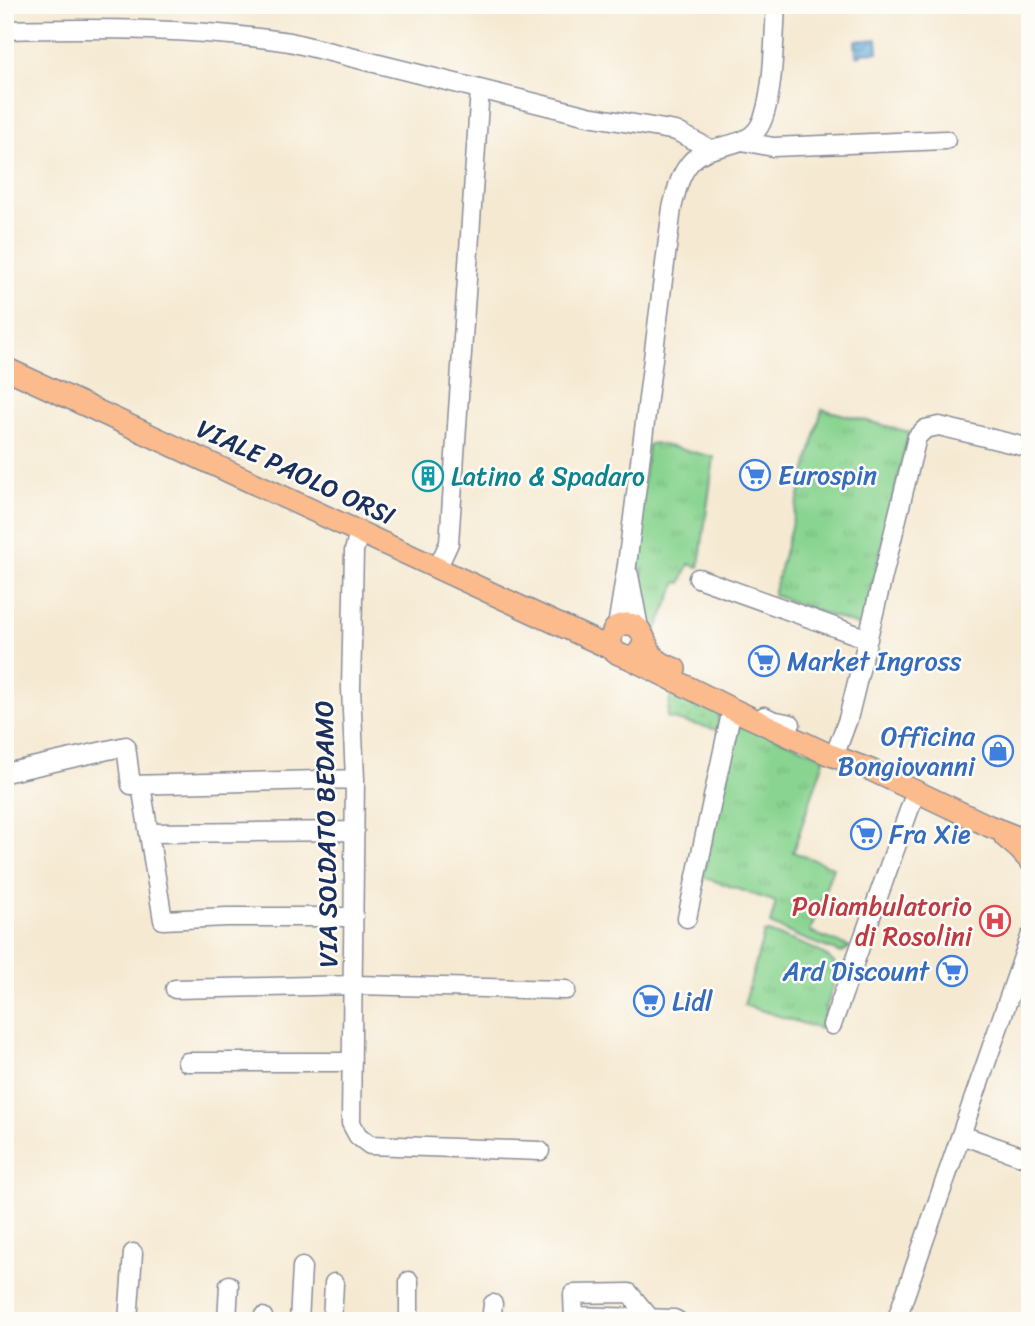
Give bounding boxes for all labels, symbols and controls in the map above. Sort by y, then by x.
street label: VIALE PAOLO ORSI [189,406,403,538]
place label: Eurospin [778,452,877,498]
place label: Latino & Spadaro [451,453,645,499]
supermarket icon: Eurospin [738,458,772,492]
building icon: Latino & Spadaro [411,459,445,493]
place label: Market Ingross [787,638,962,684]
supermarket icon: Market Ingross [747,644,781,678]
street label: VIA SOLDATO BEDAMO [301,700,351,968]
place label: Officina Bongiovanni [838,713,976,789]
shop icon: Officina Bongiovanni [981,734,1015,768]
place label: Fra Xie [889,811,971,857]
supermarket icon: Fra Xie [849,817,883,851]
place label: Poliambulatorio di Rosolini [792,883,973,959]
hospital icon: Poliambulatorio di Rosolini [978,904,1012,938]
place label: Ard Discount [782,948,931,994]
supermarket icon: Ard Discount [935,954,969,988]
place label: Lidl [672,978,713,1024]
supermarket icon: Lidl [632,984,666,1018]

